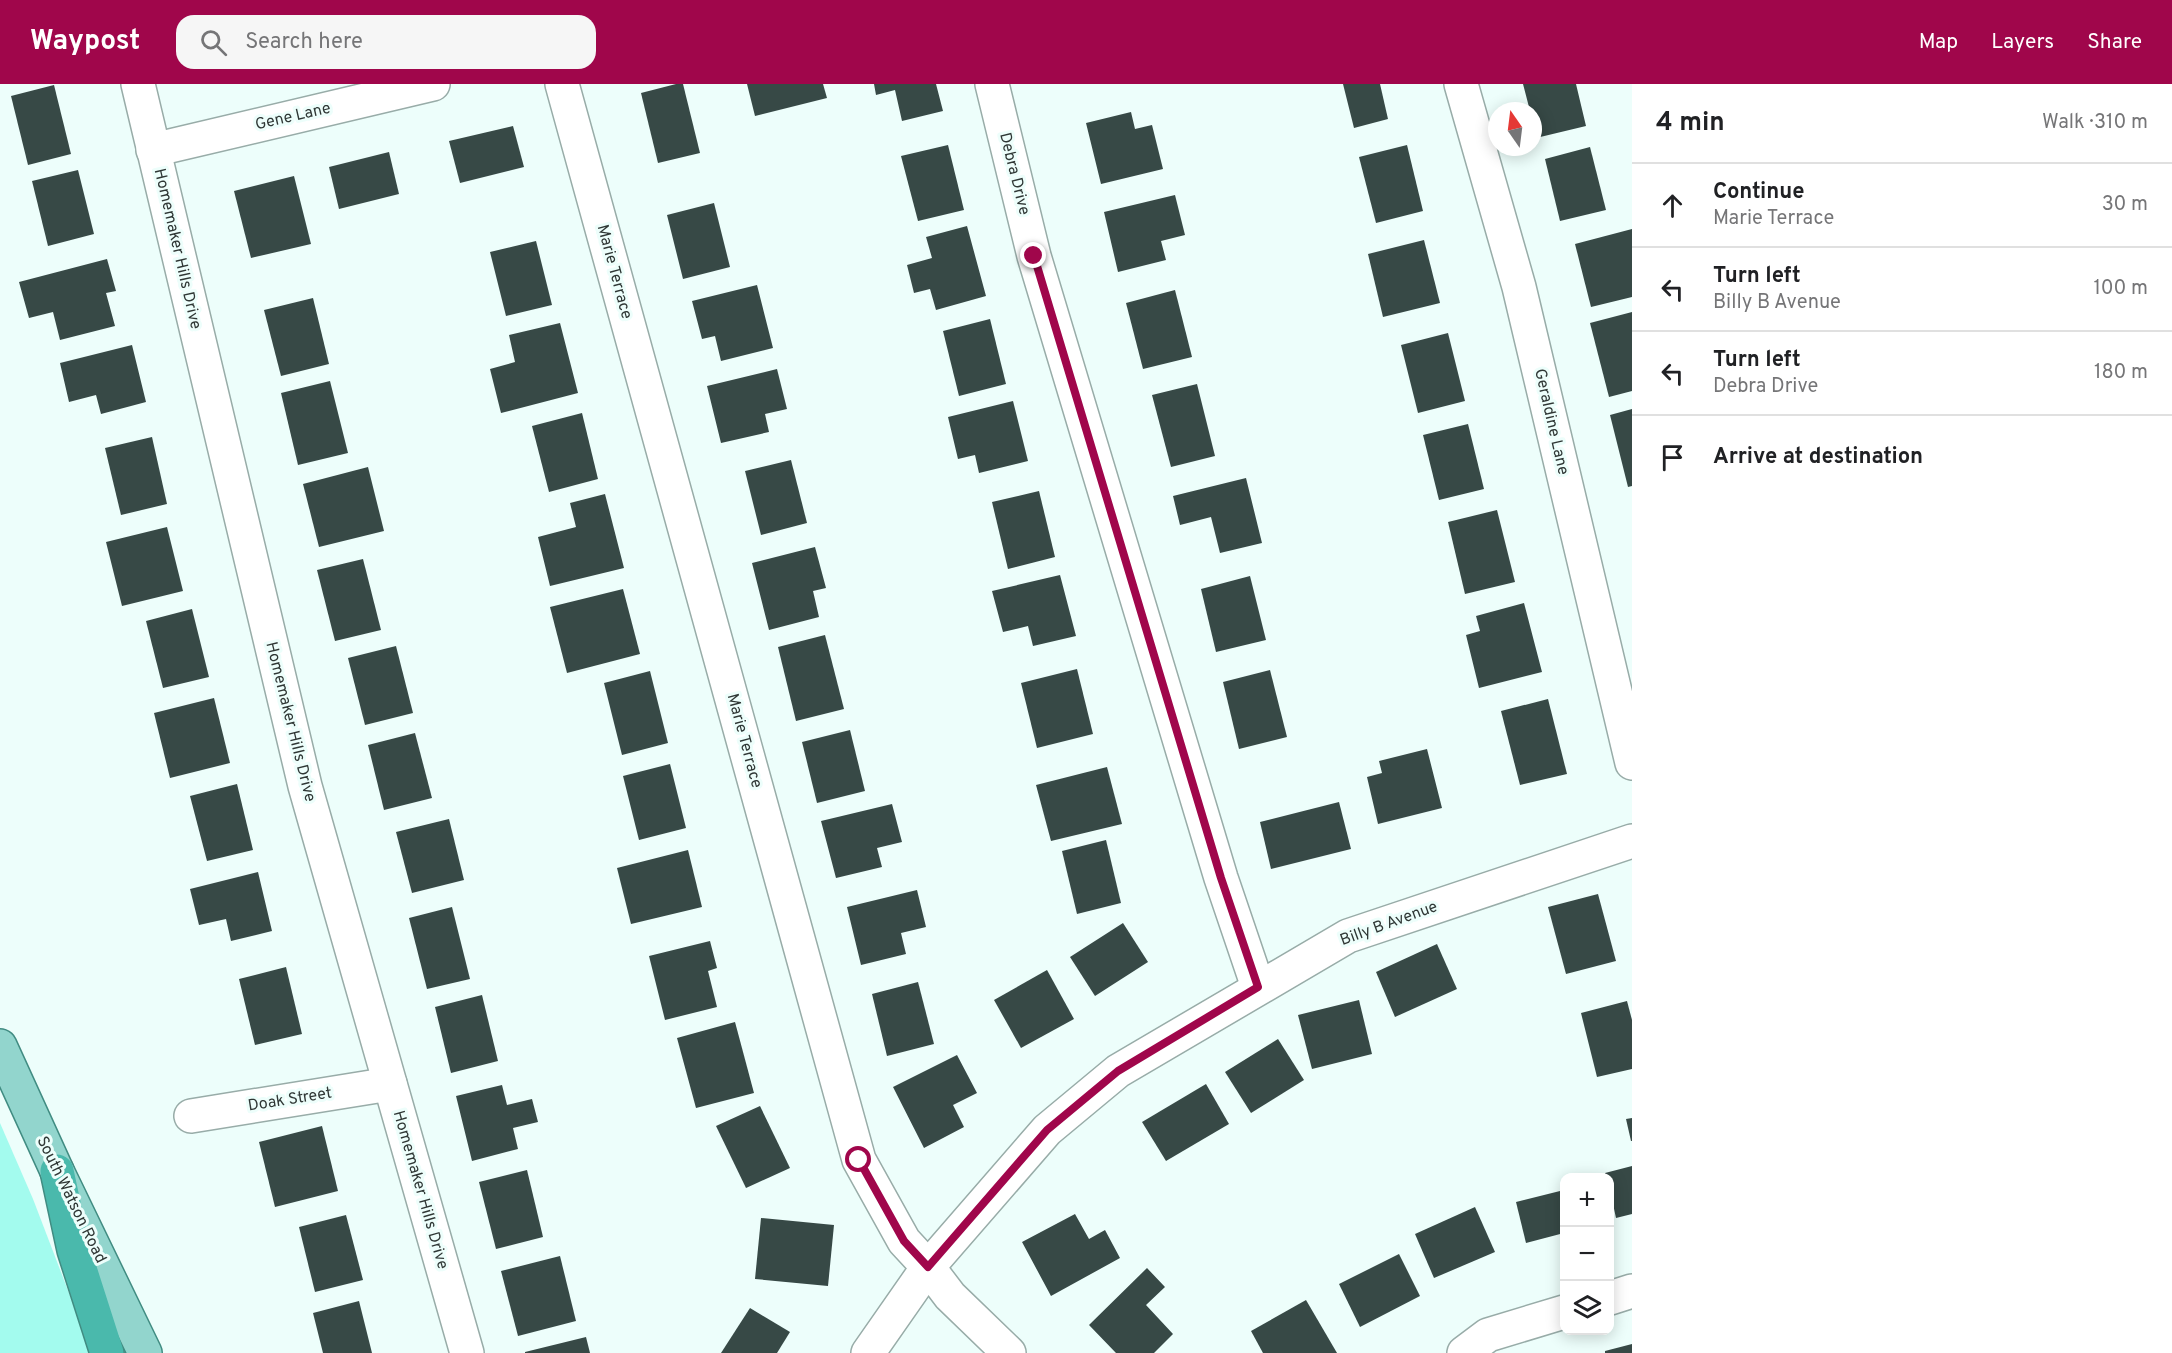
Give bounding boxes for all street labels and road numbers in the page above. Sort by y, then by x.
street label: Gene Lane [253,99,333,135]
street label: Debra Drive [994,131,1034,217]
street label: Homemaker Hills Drive [149,167,205,331]
street label: Marie Terrace [592,223,636,321]
street label: Geraldine Lane [1529,367,1573,477]
street label: Homemaker Hills Drive [260,640,320,804]
street label: Marie Terrace [722,692,766,790]
street label: Billy B Avenue [1338,897,1440,951]
street label: Doak Street [247,1084,333,1116]
street label: Homemaker Hills Drive [388,1108,452,1272]
street label: South Watson Road [32,1133,110,1267]

